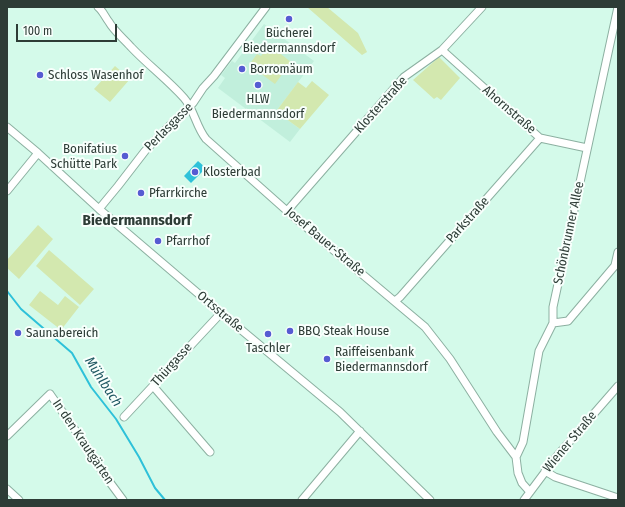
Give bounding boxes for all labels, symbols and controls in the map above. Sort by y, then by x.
marker: Bücherei Biedermannsdorf [284,14,294,24]
scale bar [18,16,119,42]
text: 100 m [23,24,52,38]
place label: Bücherei Biedermannsdorf [243,25,335,56]
place label: Borromäum [250,61,313,77]
marker: Borromäum [237,64,247,74]
place label: Schloss Wasenhof [48,67,143,83]
marker: Schloss Wasenhof [35,70,45,80]
street label: Klosterstraße [351,73,411,137]
marker: HLW Biedermannsdorf [253,80,263,90]
street label: Ahornstraße [479,83,539,137]
place label: HLW Biedermannsdorf [212,91,304,122]
street label: Perlasgasse [142,100,196,154]
place label: Bonifatius Schütte Park [50,141,117,172]
marker: Bonifatius Schütte Park [120,151,130,161]
place label: Klosterbad [203,164,261,180]
marker: Klosterbad [190,167,200,177]
street label: Schönbrunner Allee [550,180,588,286]
place label: Pfarrkirche [149,185,207,201]
marker: Pfarrkirche [136,188,146,198]
street label: Parkstraße [443,194,493,246]
street label: Josef Bauer-Straße [282,204,368,280]
district label: Biedermannsdorf [83,212,191,230]
place label: Pfarrhof [166,233,210,249]
marker: Pfarrhof [153,236,163,246]
street label: Ortsstraße [194,288,246,336]
place label: BBQ Steak House [298,323,389,339]
place label: Saunabereich [26,325,98,341]
marker: BBQ Steak House [285,326,295,336]
marker: Saunabereich [13,328,23,338]
marker: Taschler [263,329,273,339]
street label: Thürgasse [148,340,196,390]
place label: Taschler [246,340,290,356]
place label: Raiffeisenbank Biedermannsdorf [335,344,428,375]
water label: Mühlbach [81,354,125,410]
marker: Raiffeisenbank Biedermannsdorf [322,354,332,364]
street label: In den Krautgärten [49,397,117,487]
street label: Wiener Straße [540,408,600,476]

